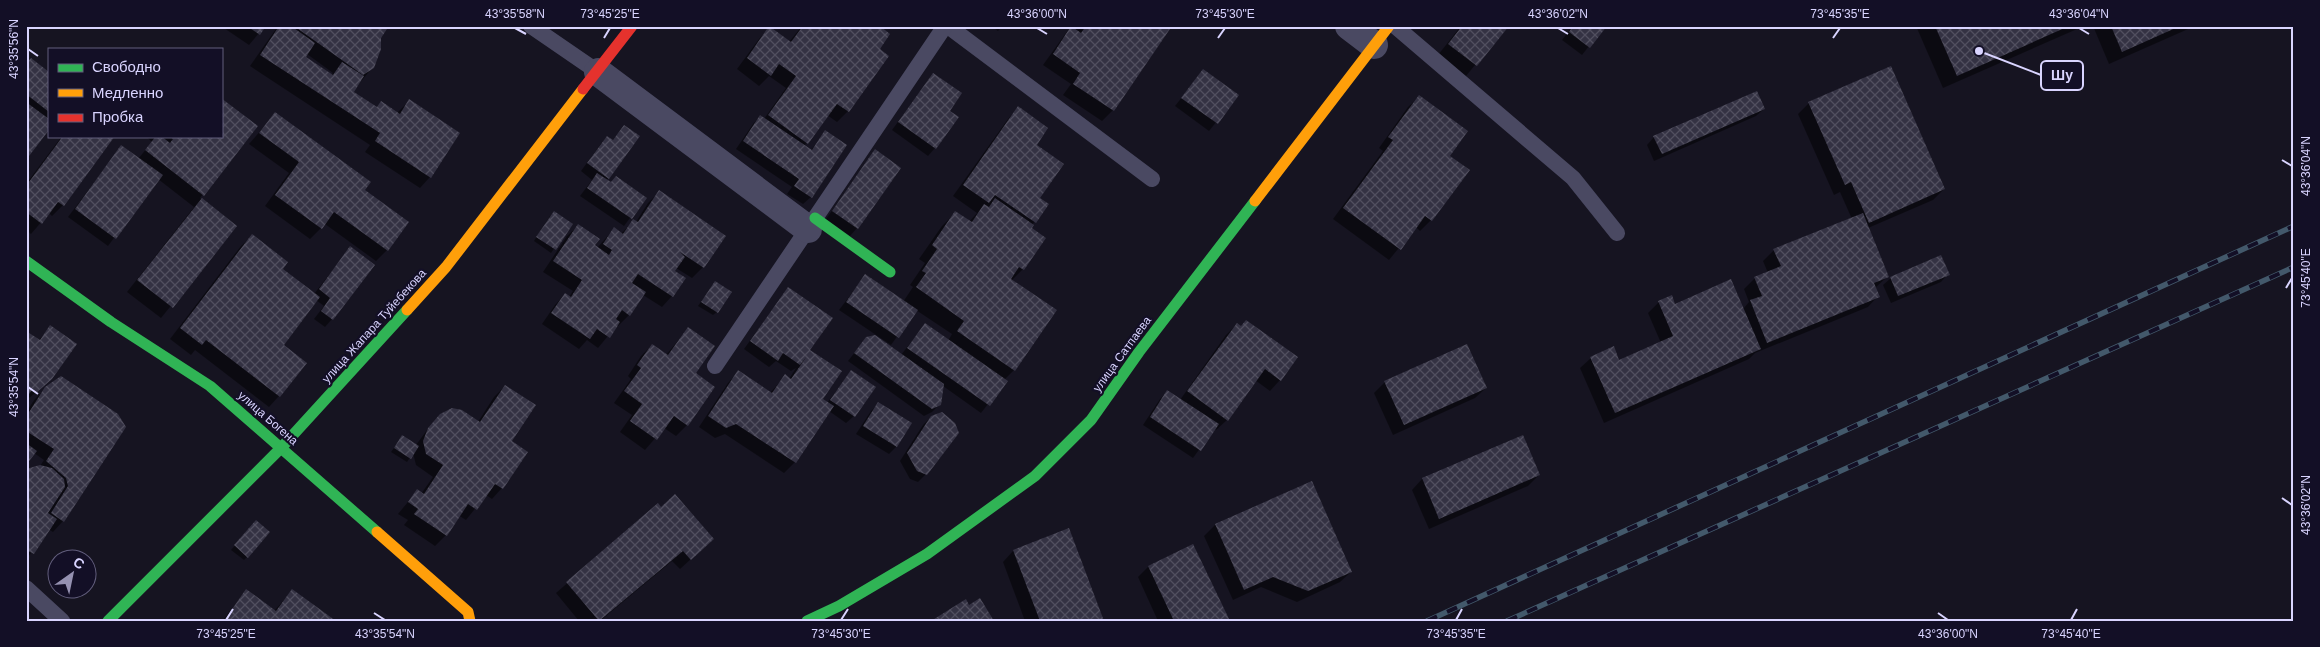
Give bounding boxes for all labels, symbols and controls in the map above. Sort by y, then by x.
text: 43°35'58"N [485,7,545,21]
text: 73°45'25"E [580,7,640,21]
text: 43°36'00"N [1007,7,1067,21]
text: 73°45'30"E [1195,7,1255,21]
text: 43°36'02"N [1528,7,1588,21]
text: 73°45'35"E [1810,7,1870,21]
text: 43°36'04"N [2049,7,2109,21]
text: 43°35'56"N [7,19,21,79]
legend [48,48,222,138]
text: Свободно [92,58,161,75]
callout: Шу [2041,61,2083,90]
text: Шу [2051,67,2073,83]
text: Медленно [92,84,163,101]
text: Пробка [92,108,144,125]
text: 43°36'04"N [2299,136,2313,196]
text: 73°45'40"E [2299,248,2313,308]
street label: улица Жапара Туйебекова [319,266,429,386]
street label: улица Сатпаева [1090,313,1154,394]
text: 43°35'54"N [7,357,21,417]
street label: улица Богена [235,388,301,448]
text: 43°36'02"N [2299,475,2313,535]
north arrow [48,550,98,600]
text: С [70,554,88,573]
text: 73°45'25"E [196,627,256,641]
text: 43°35'54"N [355,627,415,641]
text: 73°45'30"E [811,627,871,641]
text: 73°45'35"E [1426,627,1486,641]
text: 43°36'00"N [1918,627,1978,641]
text: 73°45'40"E [2041,627,2101,641]

